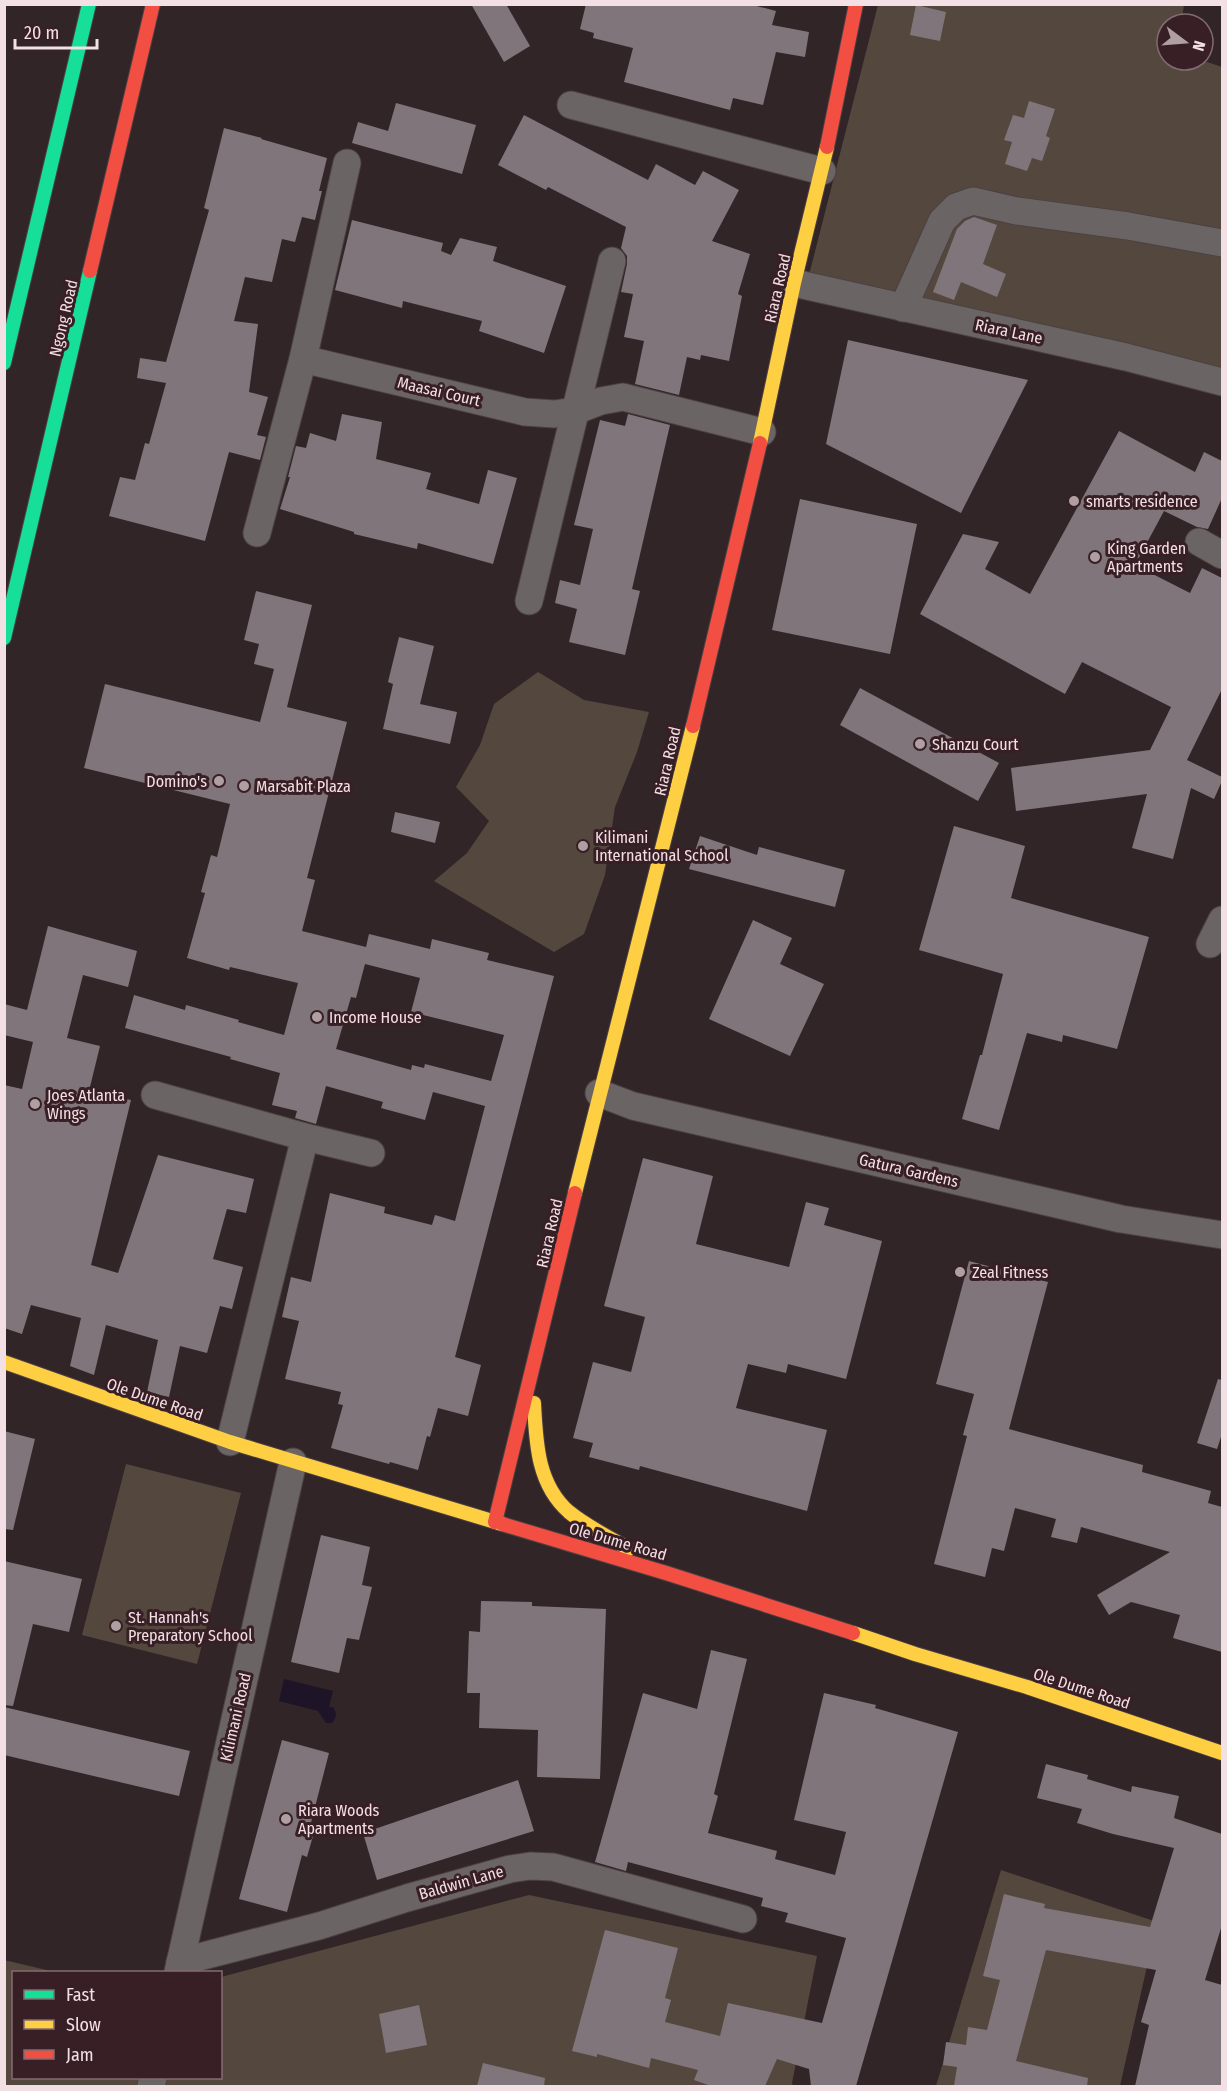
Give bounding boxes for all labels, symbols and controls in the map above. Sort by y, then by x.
scale bar [15,12,98,50]
north arrow [1155,12,1215,72]
text: 20 m [24,22,59,44]
text: N [1188,39,1209,53]
street label: Riara Road [760,252,795,325]
street label: Ngong Road [45,278,82,358]
street label: Riara Lane [973,315,1044,348]
street label: Maasai Court [396,373,483,410]
place label: smarts residence [1086,492,1198,511]
marker: smarts residence [1067,494,1081,508]
place label: King Garden Apartments [1107,539,1186,576]
marker: King Garden Apartments [1088,550,1102,564]
street label: Riara Road [650,725,685,798]
place label: Shanzu Court [932,735,1019,754]
marker: Shanzu Court [913,737,927,751]
place label: Domino's [146,772,207,791]
marker: Domino's [212,774,226,788]
place label: Marsabit Plaza [256,777,351,796]
marker: Marsabit Plaza [237,779,251,793]
place label: Kilimani International School [595,828,728,865]
marker: Kilimani International School [576,839,590,853]
place label: Income House [329,1008,422,1027]
marker: Income House [310,1010,324,1024]
place label: Joes Atlanta Wings [47,1086,125,1123]
marker: Joes Atlanta Wings [28,1097,42,1111]
street label: Gatura Gardens [857,1150,960,1191]
street label: Riara Road [532,1197,567,1270]
place label: Zeal Fitness [972,1263,1048,1282]
marker: Zeal Fitness [953,1265,967,1279]
street label: Ole Dume Road [104,1374,206,1425]
street label: Ole Dume Road [567,1518,669,1564]
place label: St. Hannah's Preparatory School [128,1608,252,1645]
marker: St. Hannah's Preparatory School [109,1619,123,1633]
street label: Ole Dume Road [1031,1664,1133,1713]
street label: Kilimani Road [216,1671,255,1763]
place label: Riara Woods Apartments [298,1801,380,1838]
marker: Riara Woods Apartments [279,1812,293,1826]
street label: Baldwin Lane [417,1861,506,1904]
legend [12,1971,222,2079]
text: Fast [66,1984,95,2006]
text: Slow [66,2014,101,2036]
text: Jam [66,2044,94,2066]

